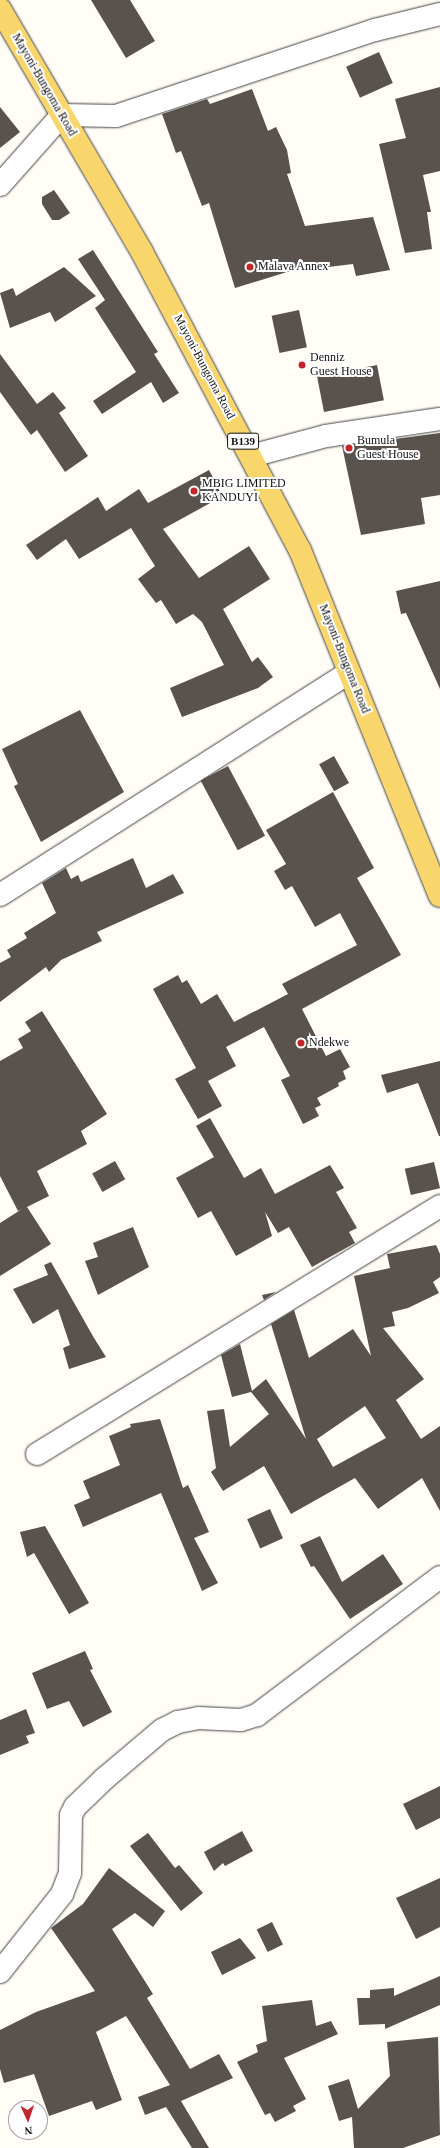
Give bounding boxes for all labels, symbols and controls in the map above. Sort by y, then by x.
street label: Mayoni-Bungoma Road [9,31,79,139]
place label: Malava Annex [258,260,329,274]
marker: Malava Annex [245,262,255,272]
street label: Mayoni-Bungoma Road [170,312,238,422]
place label: Denniz Guest House [310,351,372,379]
marker: Denniz Guest House [297,360,307,370]
road number: B139 [227,432,259,450]
place label: Bumula Guest House [357,434,419,462]
marker: Bumula Guest House [344,443,354,453]
place label: MBIG LIMITED KANDUYI [202,477,286,505]
marker: MBIG LIMITED KANDUYI [189,486,199,496]
street label: Mayoni-Bungoma Road [316,602,372,716]
place label: Ndekwe [309,1036,349,1050]
marker: Ndekwe [296,1038,306,1048]
north arrow [8,2100,48,2140]
text: N [24,2125,33,2137]

